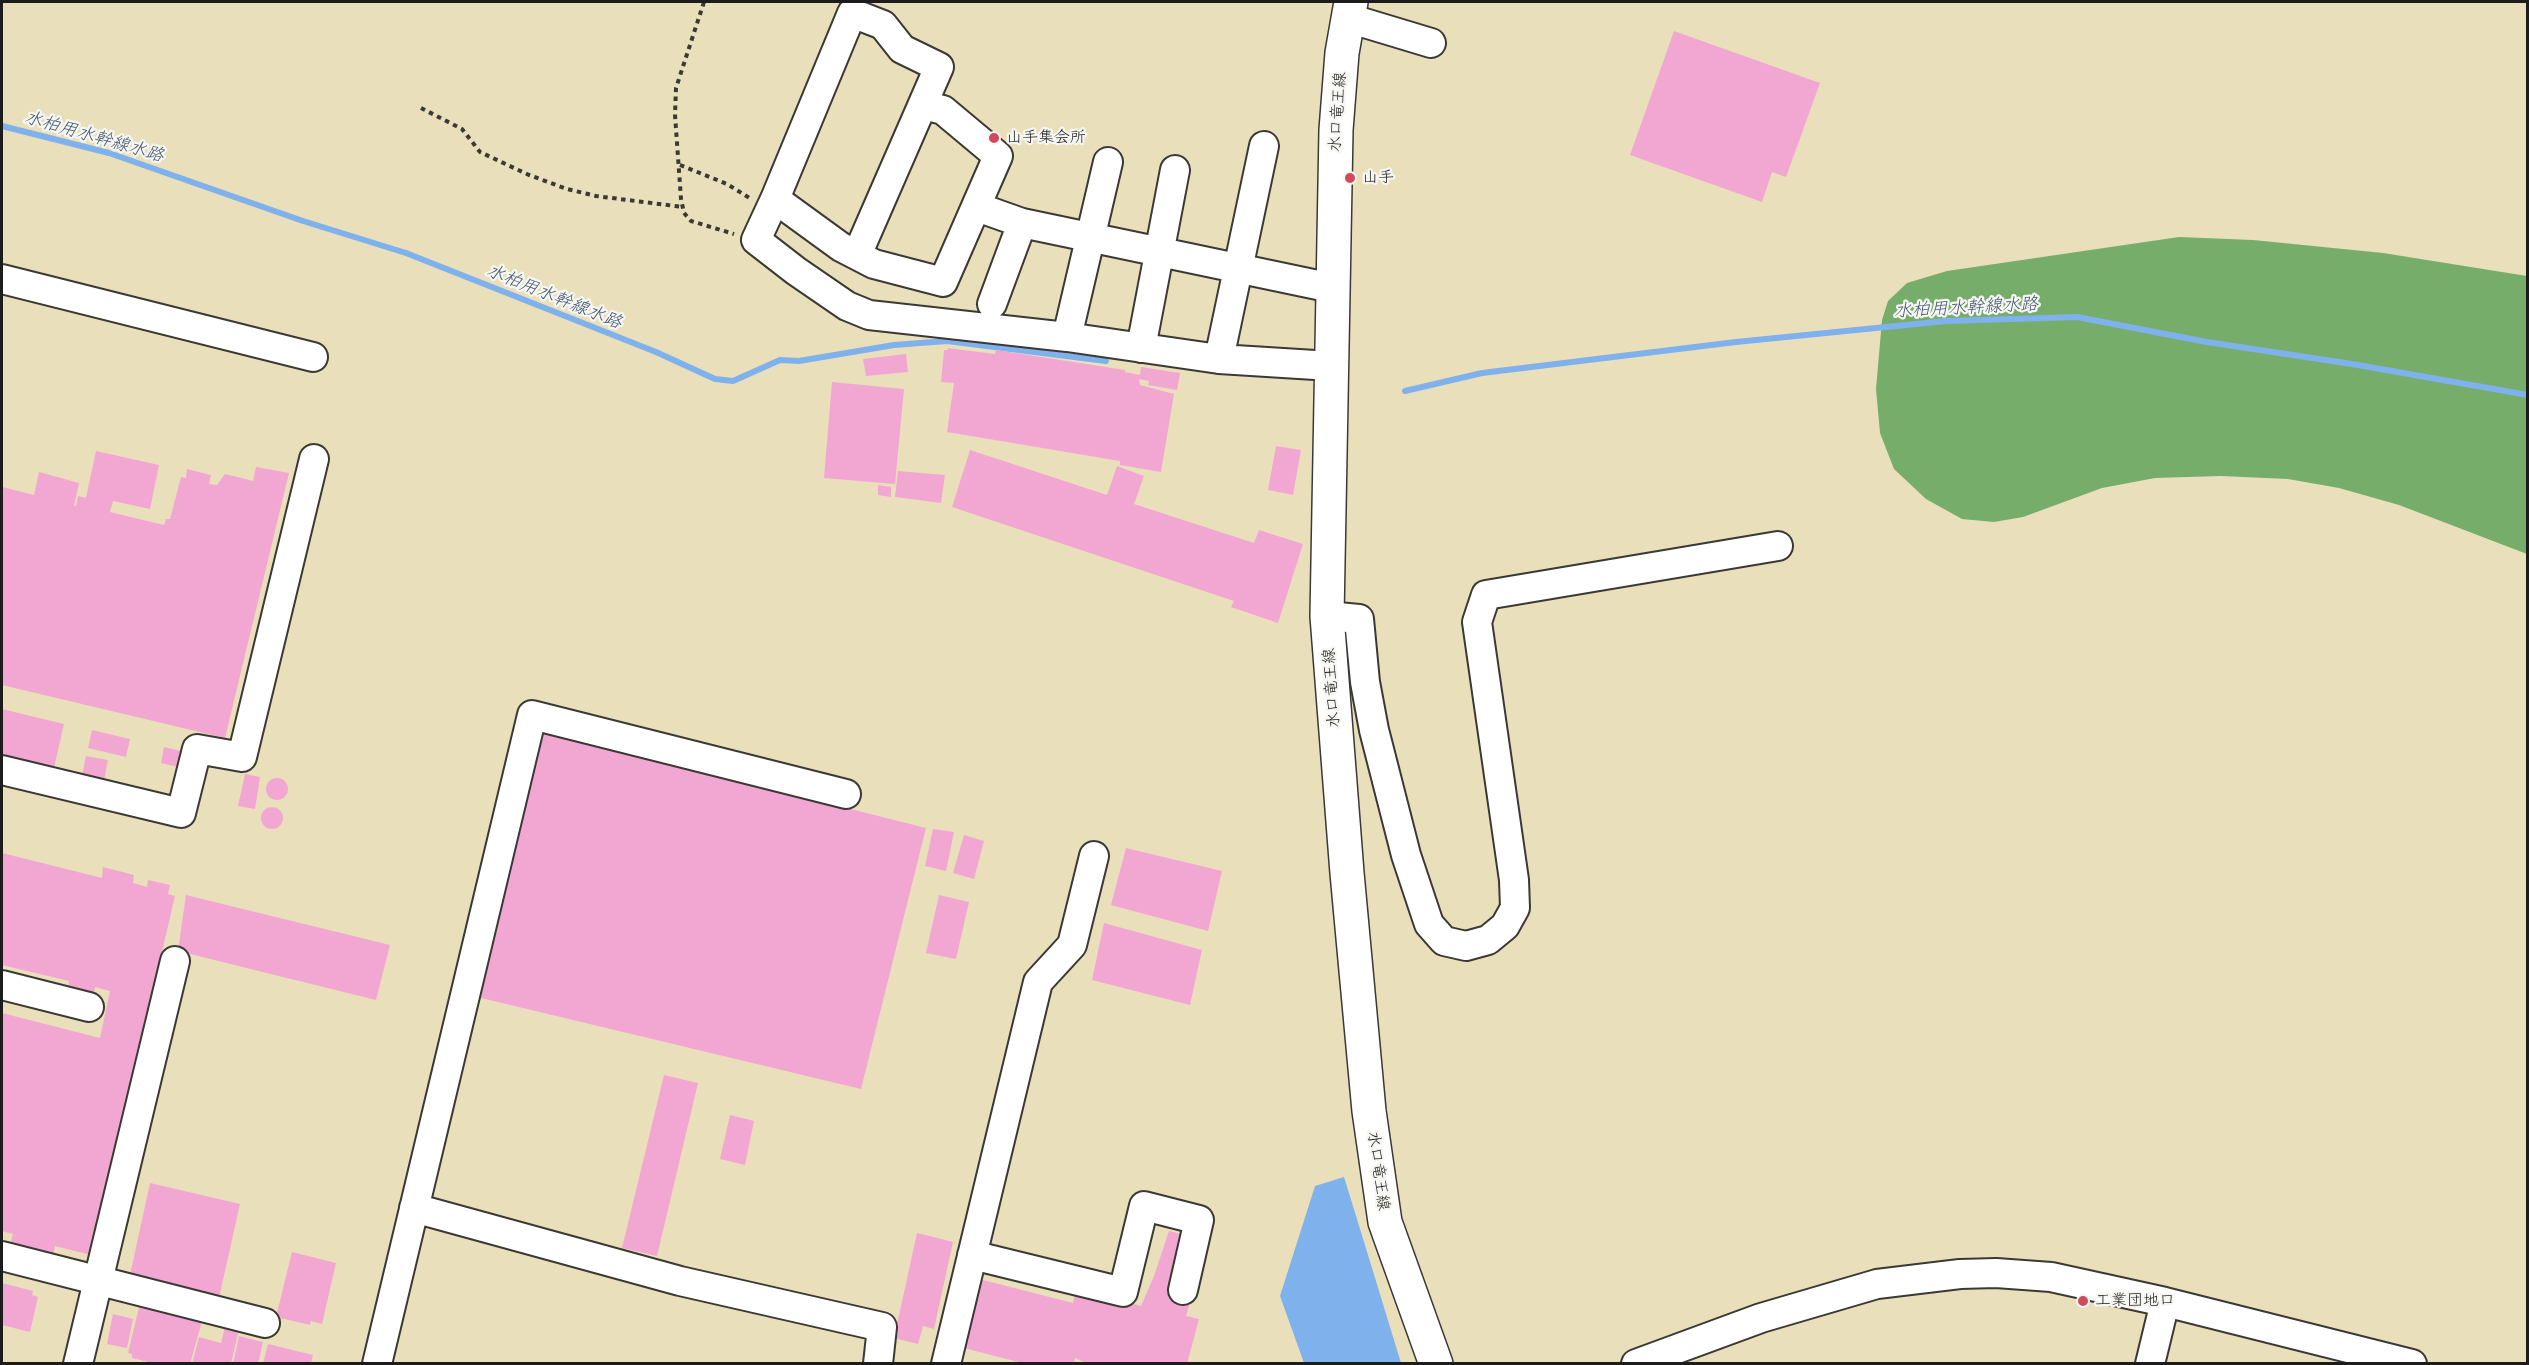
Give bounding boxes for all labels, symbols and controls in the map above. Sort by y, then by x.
street label: 水口竜王線 [1326,71,1350,153]
water label: 水柏用水幹線水路 [22,107,166,167]
place label: 山手集会所 [1006,128,1086,148]
marker: 山手集会所 [987,131,1001,145]
place label: 山手 [1362,168,1394,188]
marker: 山手 [1343,171,1357,185]
water label: 水柏用水幹線水路 [483,260,625,334]
water label: 水柏用水幹線水路 [1894,293,2038,323]
street label: 水口竜王線 [1320,647,1344,729]
street label: 水口竜王線 [1363,1130,1393,1212]
place label: 工業団地口 [2095,1291,2175,1311]
marker: 工業団地口 [2076,1294,2090,1308]

